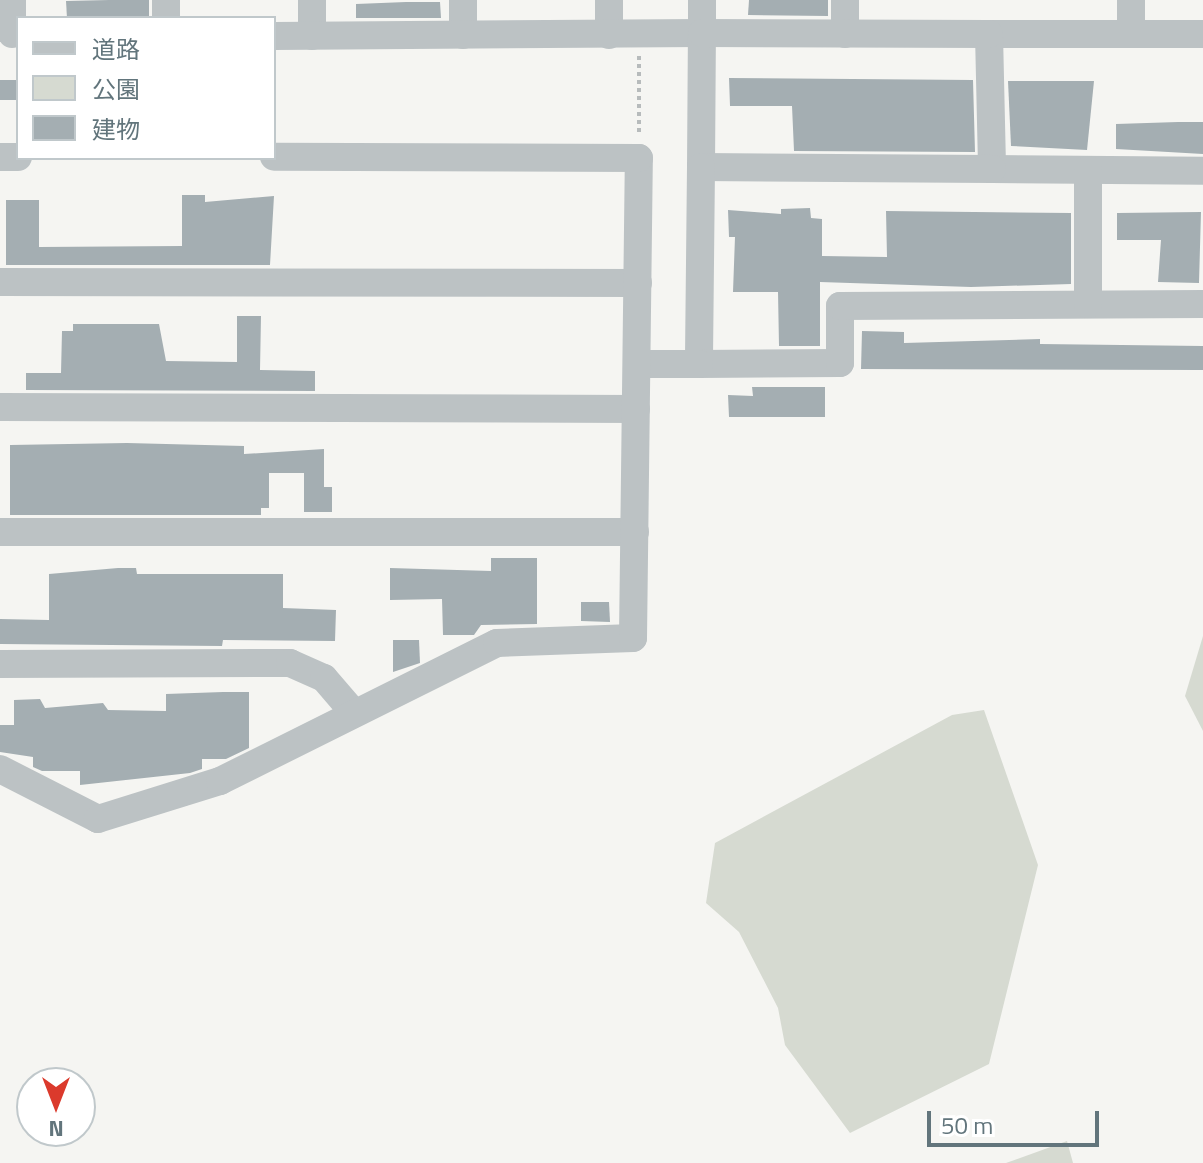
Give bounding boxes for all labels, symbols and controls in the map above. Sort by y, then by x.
legend [16,16,276,160]
text: 道路 [92,31,140,67]
text: 公園 [92,71,140,107]
text: 建物 [92,111,140,147]
north arrow [16,1067,96,1147]
scale bar [931,1095,1103,1145]
text: 50 m [941,1107,993,1143]
text: N [48,1112,64,1146]

